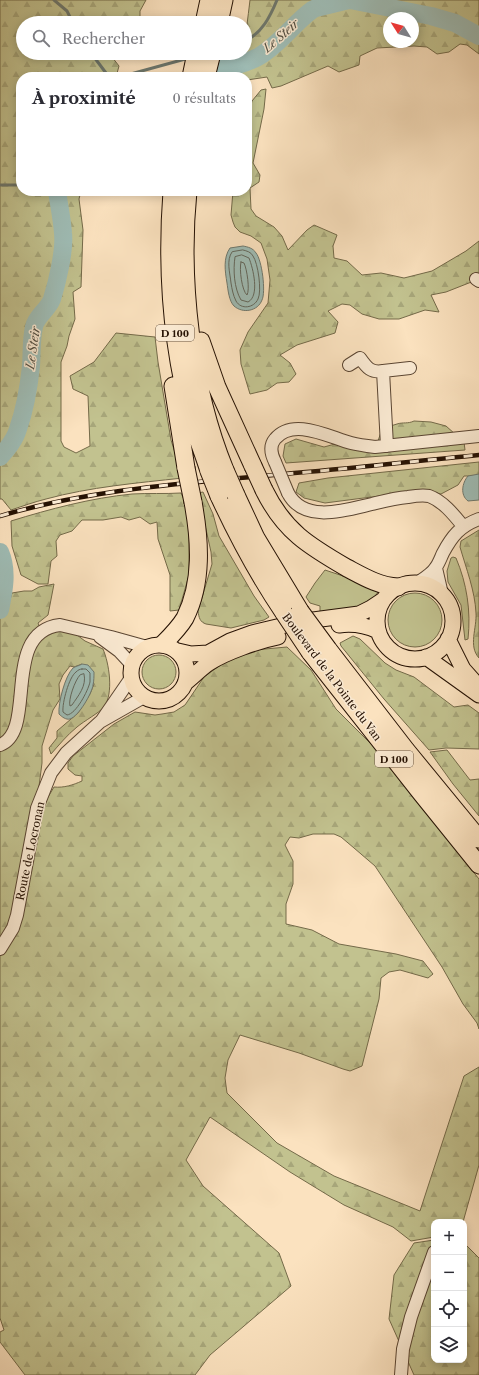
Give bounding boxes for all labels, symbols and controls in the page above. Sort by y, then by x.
north arrow [383,12,419,48]
water label: Le Steir [259,15,303,56]
search box [16,16,252,60]
icon: search [30,27,52,49]
text: Rechercher [62,29,145,48]
text: À proximité [32,88,136,108]
text: 0 résultats [172,90,236,106]
water label: Le Steir [22,324,43,371]
road number: D 100 [156,325,194,341]
street label: Boulevard de la Pointe du Van [279,610,385,744]
road number: D 100 [375,751,413,767]
street label: Route de Locronan [13,800,47,902]
map controls [431,1219,467,1363]
button: + [431,1219,467,1255]
button: − [431,1255,467,1291]
button: locate [431,1291,467,1327]
button: layers [431,1327,467,1363]

